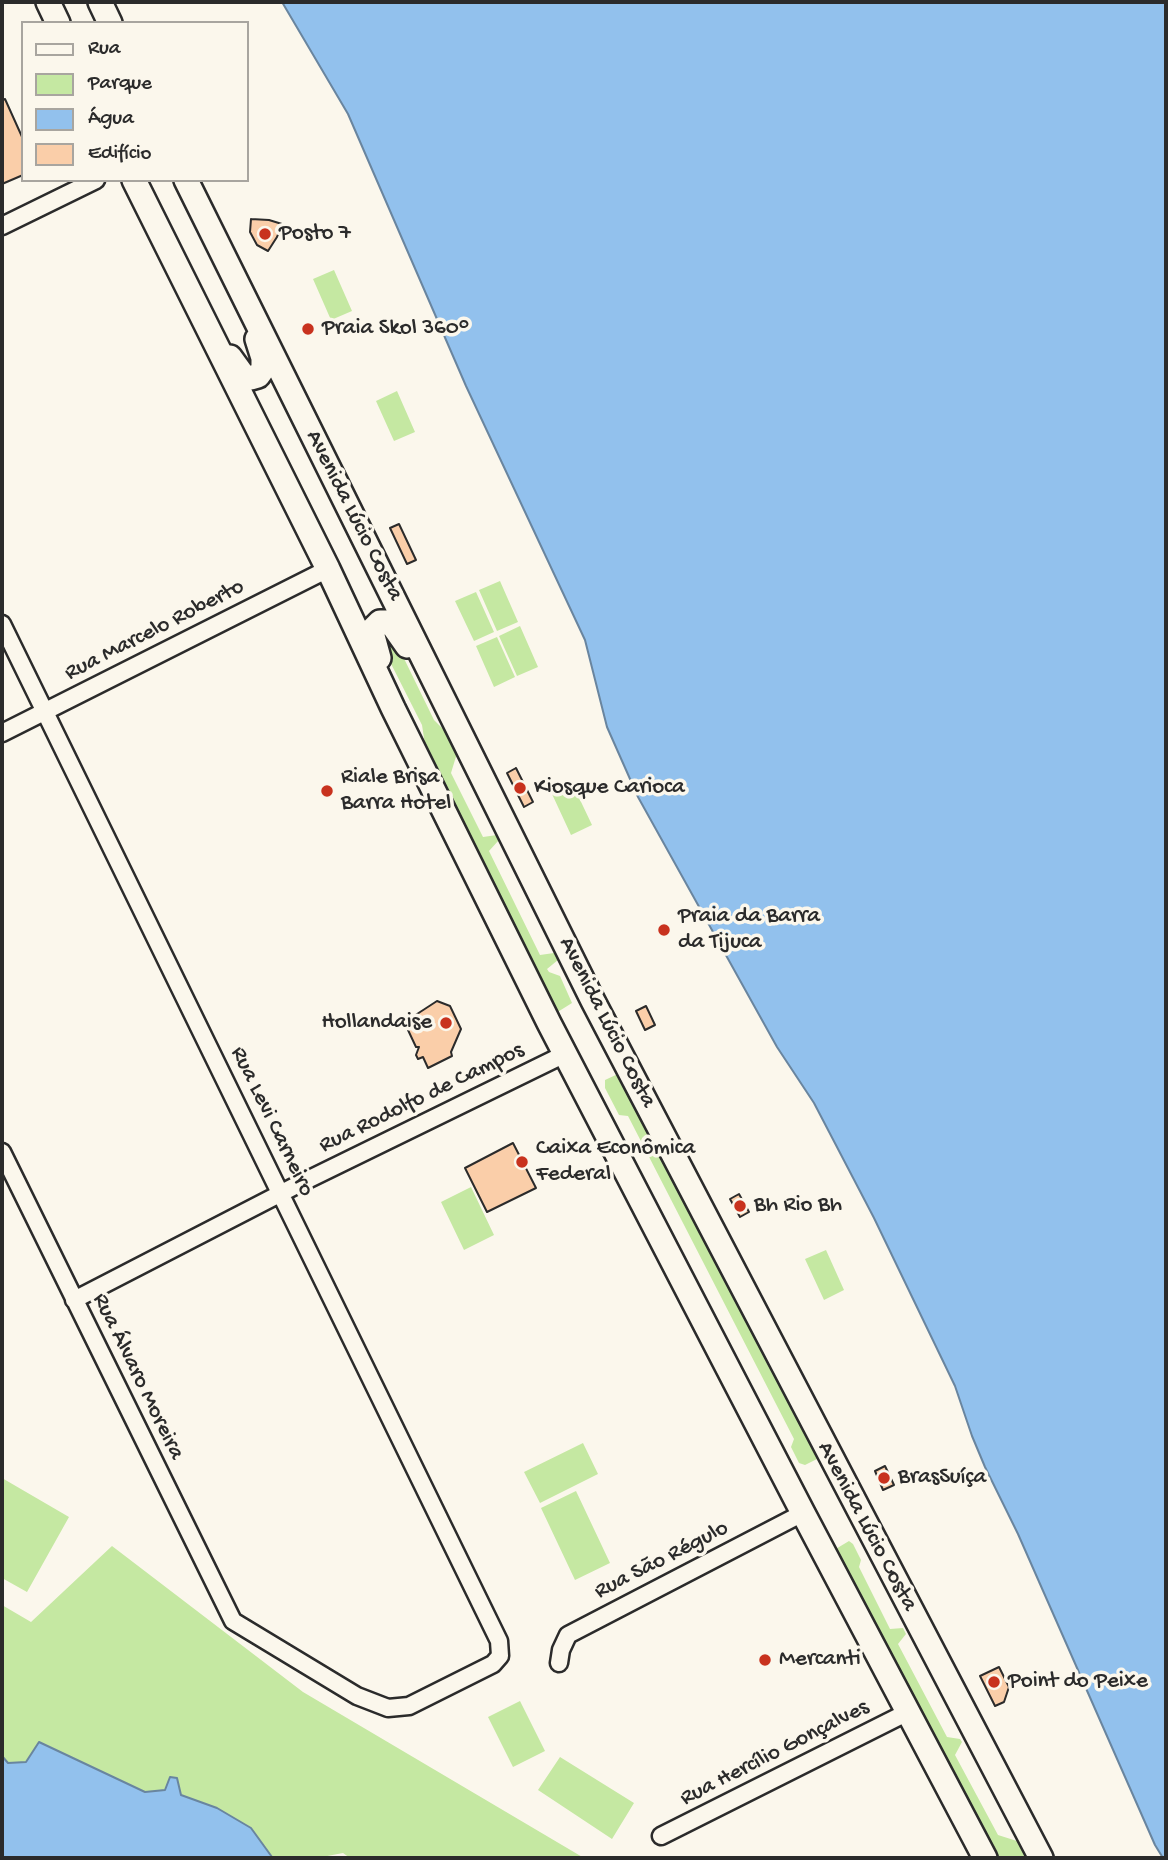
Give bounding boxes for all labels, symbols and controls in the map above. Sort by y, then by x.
legend [21,21,248,182]
text: Rua [88,37,121,62]
text: Parque [88,72,152,97]
text: Água [88,107,134,132]
text: Edifício [88,142,152,167]
place label: Posto 7 [279,220,351,248]
marker: Posto 7 [257,226,273,242]
place label: Praia Skol 360° [322,315,469,343]
marker: Praia Skol 360° [300,321,316,337]
street label: Avenida Lúcio Costa [298,426,408,606]
street label: Rua Marcelo Roberto [61,574,249,688]
place label: Riale Brisa Barra Hotel [341,764,451,818]
place label: Kiosque Carioca [534,774,685,802]
marker: Kiosque Carioca [512,780,528,796]
marker: Riale Brisa Barra Hotel [319,783,335,799]
place label: Praia da Barra da Tijuca [678,903,820,957]
marker: Praia da Barra da Tijuca [656,922,672,938]
street label: Avenida Lúcio Costa [551,933,661,1113]
place label: Hollandaise [322,1009,432,1037]
marker: Hollandaise [438,1015,454,1031]
street label: Rua Rodolfo de Campos [315,1037,529,1161]
street label: Rua Levi Carneiro [223,1043,319,1201]
place label: Caixa Econômica Federal [536,1135,695,1189]
marker: Caixa Econômica Federal [514,1154,530,1170]
place label: Bh Rio Bh [754,1192,842,1220]
marker: Bh Rio Bh [732,1198,748,1214]
street label: Rua Álvaro Moreira [85,1289,189,1465]
street label: Avenida Lúcio Costa [810,1438,922,1616]
place label: BrasSuíça [898,1464,986,1492]
marker: BrasSuíça [876,1470,892,1486]
street label: Rua São Régulo [590,1515,734,1607]
place label: Mercanti [779,1646,861,1674]
marker: Mercanti [757,1652,773,1668]
place label: Point do Peixe [1008,1668,1148,1696]
marker: Point do Peixe [986,1674,1002,1690]
street label: Rua Hercílio Gonçalves [676,1695,874,1813]

